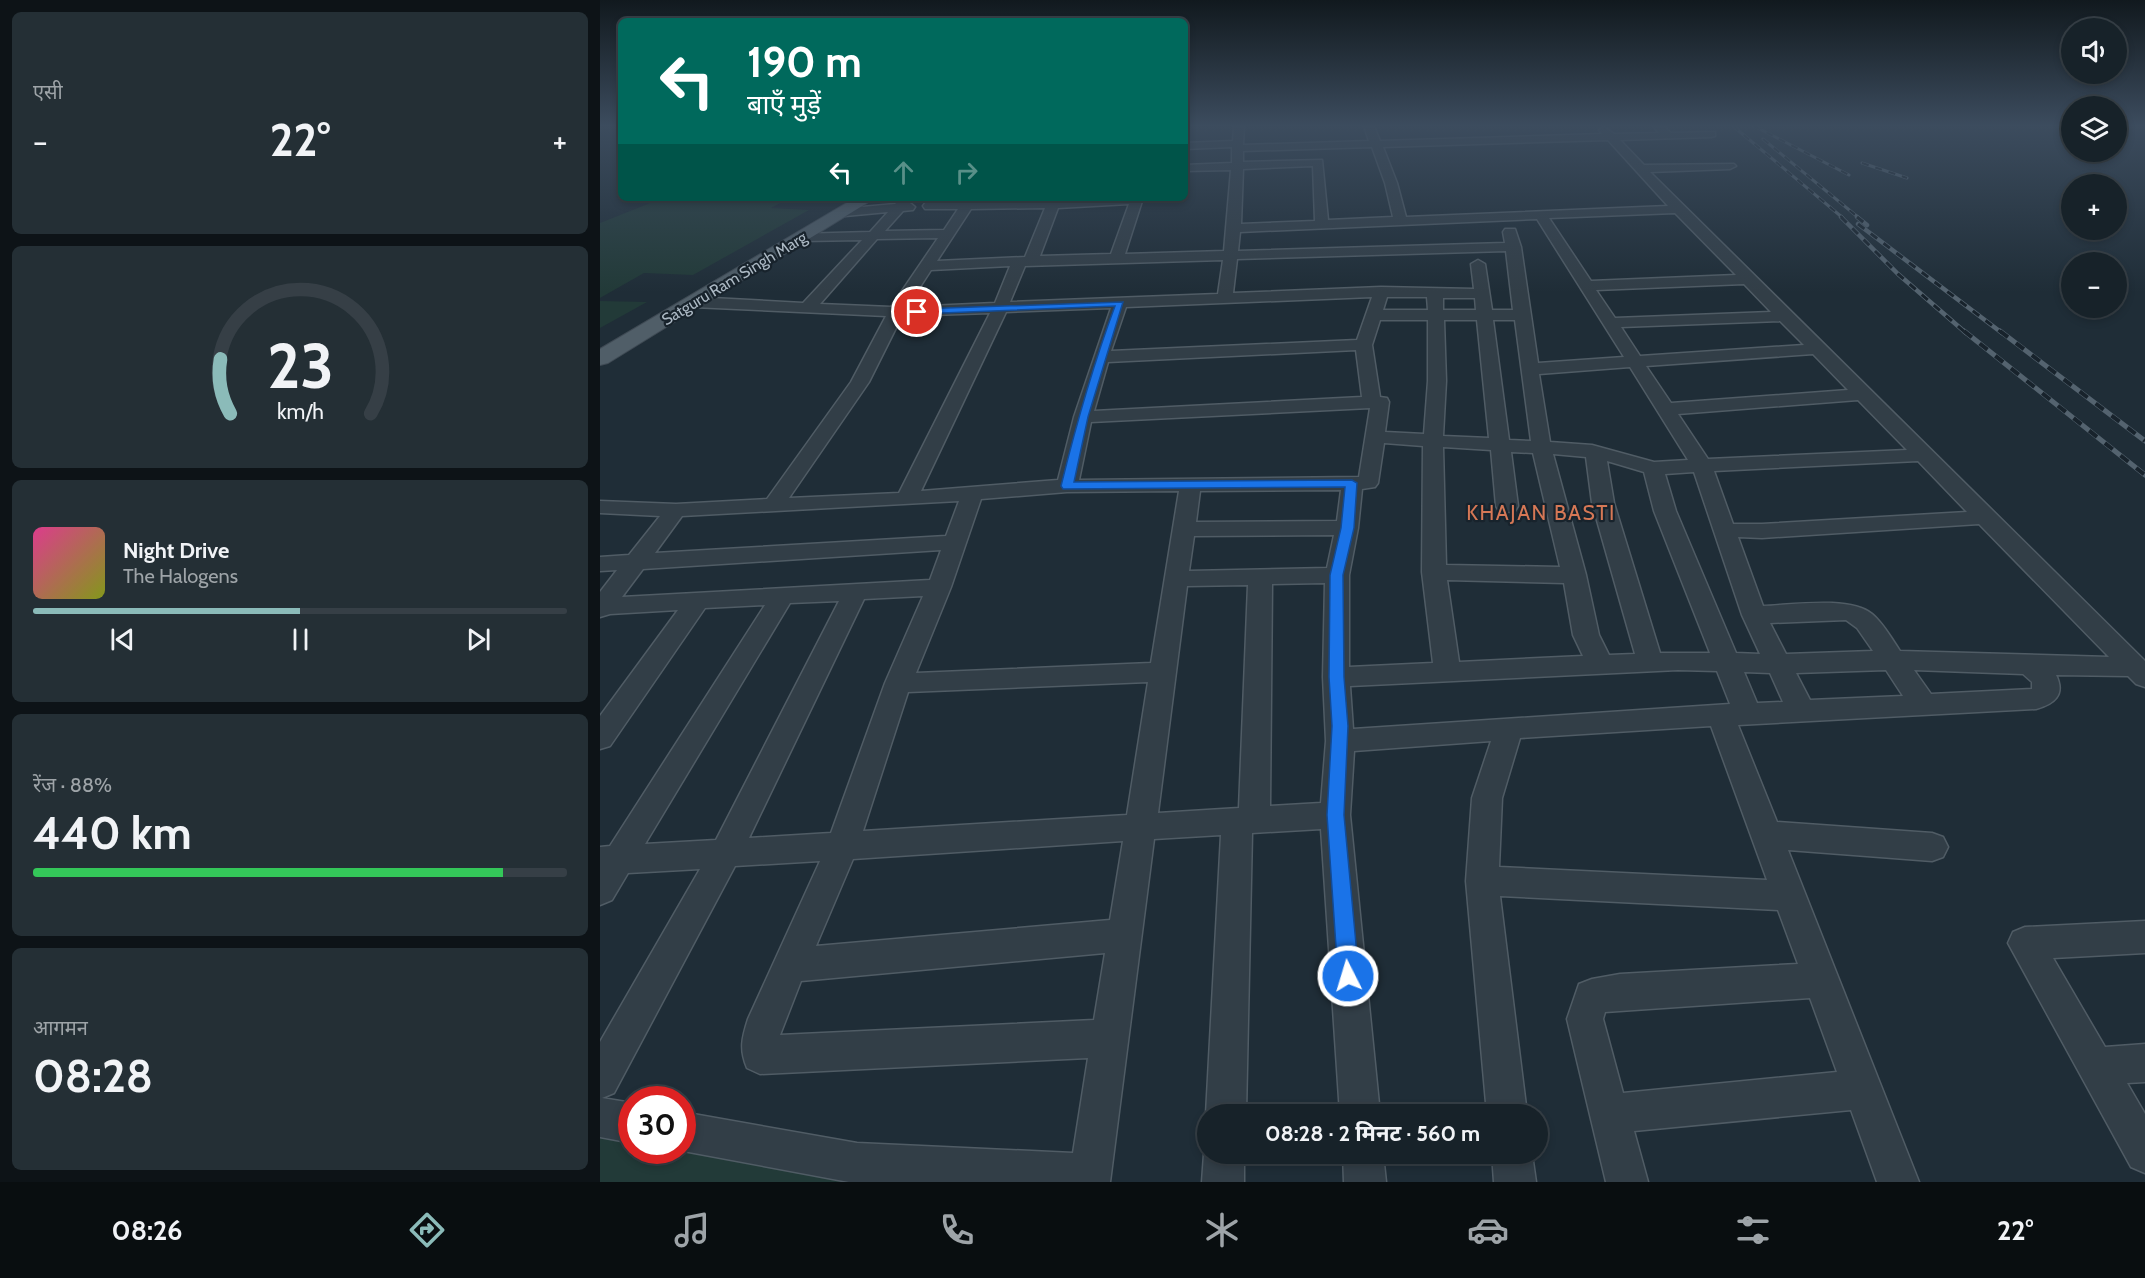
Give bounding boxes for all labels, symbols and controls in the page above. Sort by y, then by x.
map controls [2061,18,2127,318]
button: sound [2061,18,2127,84]
text: 190 m [747,36,862,88]
icon: left [648,42,726,120]
text: एसी [33,80,63,104]
text: बाएँ मुड़ें [747,88,821,121]
button: layers [2061,96,2127,162]
text: 22° [270,113,330,167]
text: − [33,121,48,161]
text: + [552,121,567,161]
icon: left [824,156,857,189]
icon: ahead [887,156,920,189]
icon: right [950,156,983,189]
button: + [2061,174,2127,240]
street label: Satguru Ram Singh Marg [658,227,811,329]
button: − [2061,252,2127,318]
pin [891,286,942,337]
icon: arrive [900,295,933,328]
text: 23 [267,328,333,404]
text: km/h [277,398,323,424]
district label: KHAJAN BASTI [1466,500,1616,525]
text: Night Drive [123,537,229,564]
text: The Halogens [123,564,238,588]
icon: previous [106,623,139,656]
icon: pause [284,623,317,656]
icon: next [462,623,495,656]
text: रेंज · 88% [33,773,112,797]
text: 440 km [33,806,192,860]
position arrow [1316,944,1380,1008]
text: आगमन [33,1016,88,1040]
text: 08:28 [33,1049,153,1103]
speed limit sign: 30 [618,1086,696,1164]
text: 08:28 · 2 मिनट · 560 m [1265,1120,1480,1147]
icon: directions [406,1209,448,1251]
icon: music [671,1209,713,1251]
icon: phone [936,1209,978,1251]
icon: climate [1201,1209,1243,1251]
icon: car [1467,1209,1509,1251]
icon: filters [1732,1209,1774,1251]
text: 08:26 [112,1214,182,1247]
text: 22° [1997,1214,2033,1247]

